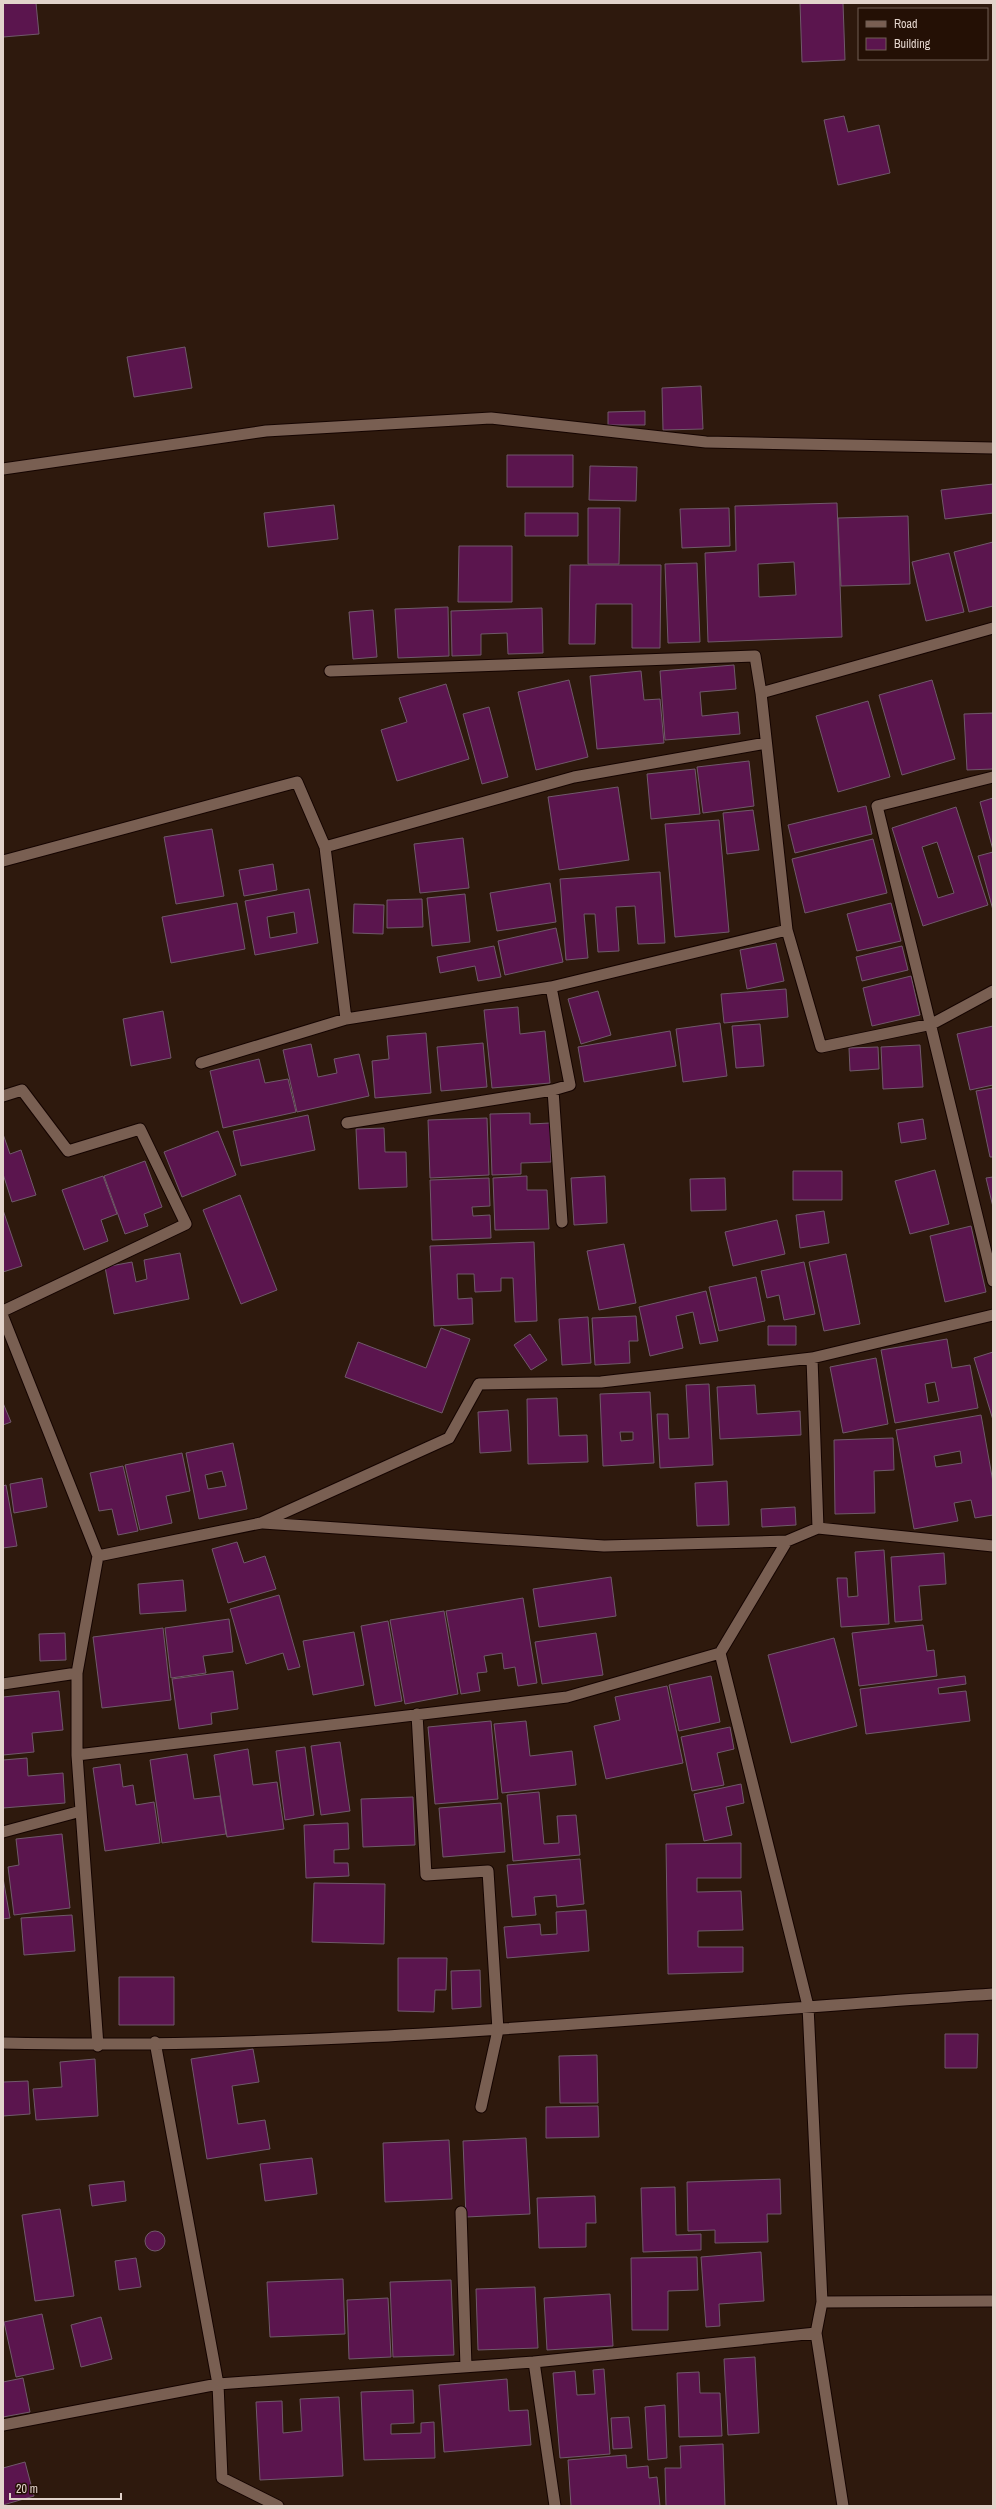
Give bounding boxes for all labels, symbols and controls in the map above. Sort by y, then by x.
legend [858,8,988,60]
text: Road [894,16,918,32]
text: Building [894,36,931,52]
scale bar [10,2475,121,2501]
text: 20 m [16,2481,38,2497]

